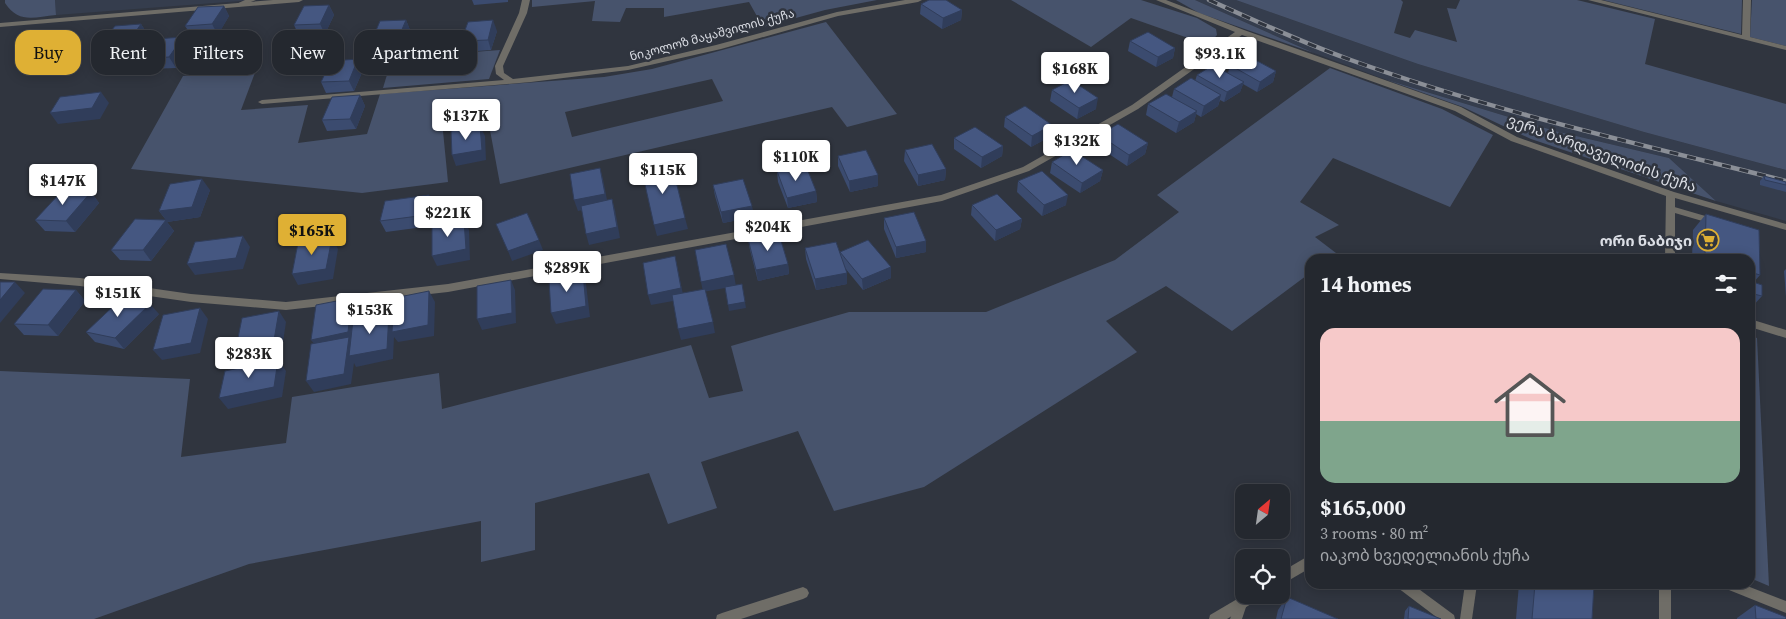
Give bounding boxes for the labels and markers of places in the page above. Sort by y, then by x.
pin: $93.1K [1179,36,1261,79]
pin: $168K [1040,52,1110,94]
pin: $137K [431,98,501,141]
pin: $132K [1042,124,1112,166]
pin: $110K [761,140,831,182]
pin: $115K [628,152,698,195]
pin: $147K [28,164,98,206]
pin: $221K [413,196,483,238]
pin: $204K [733,210,803,252]
pin: $165K [277,214,347,256]
supermarket icon: ორი ნაბიჯი [1696,228,1720,252]
place label: ორი ნაბიჯი [1600,230,1692,251]
pin: $289K [532,250,602,293]
pin: $151K [83,276,153,318]
pin: $153K [335,292,405,335]
pin: $283K [214,336,284,379]

